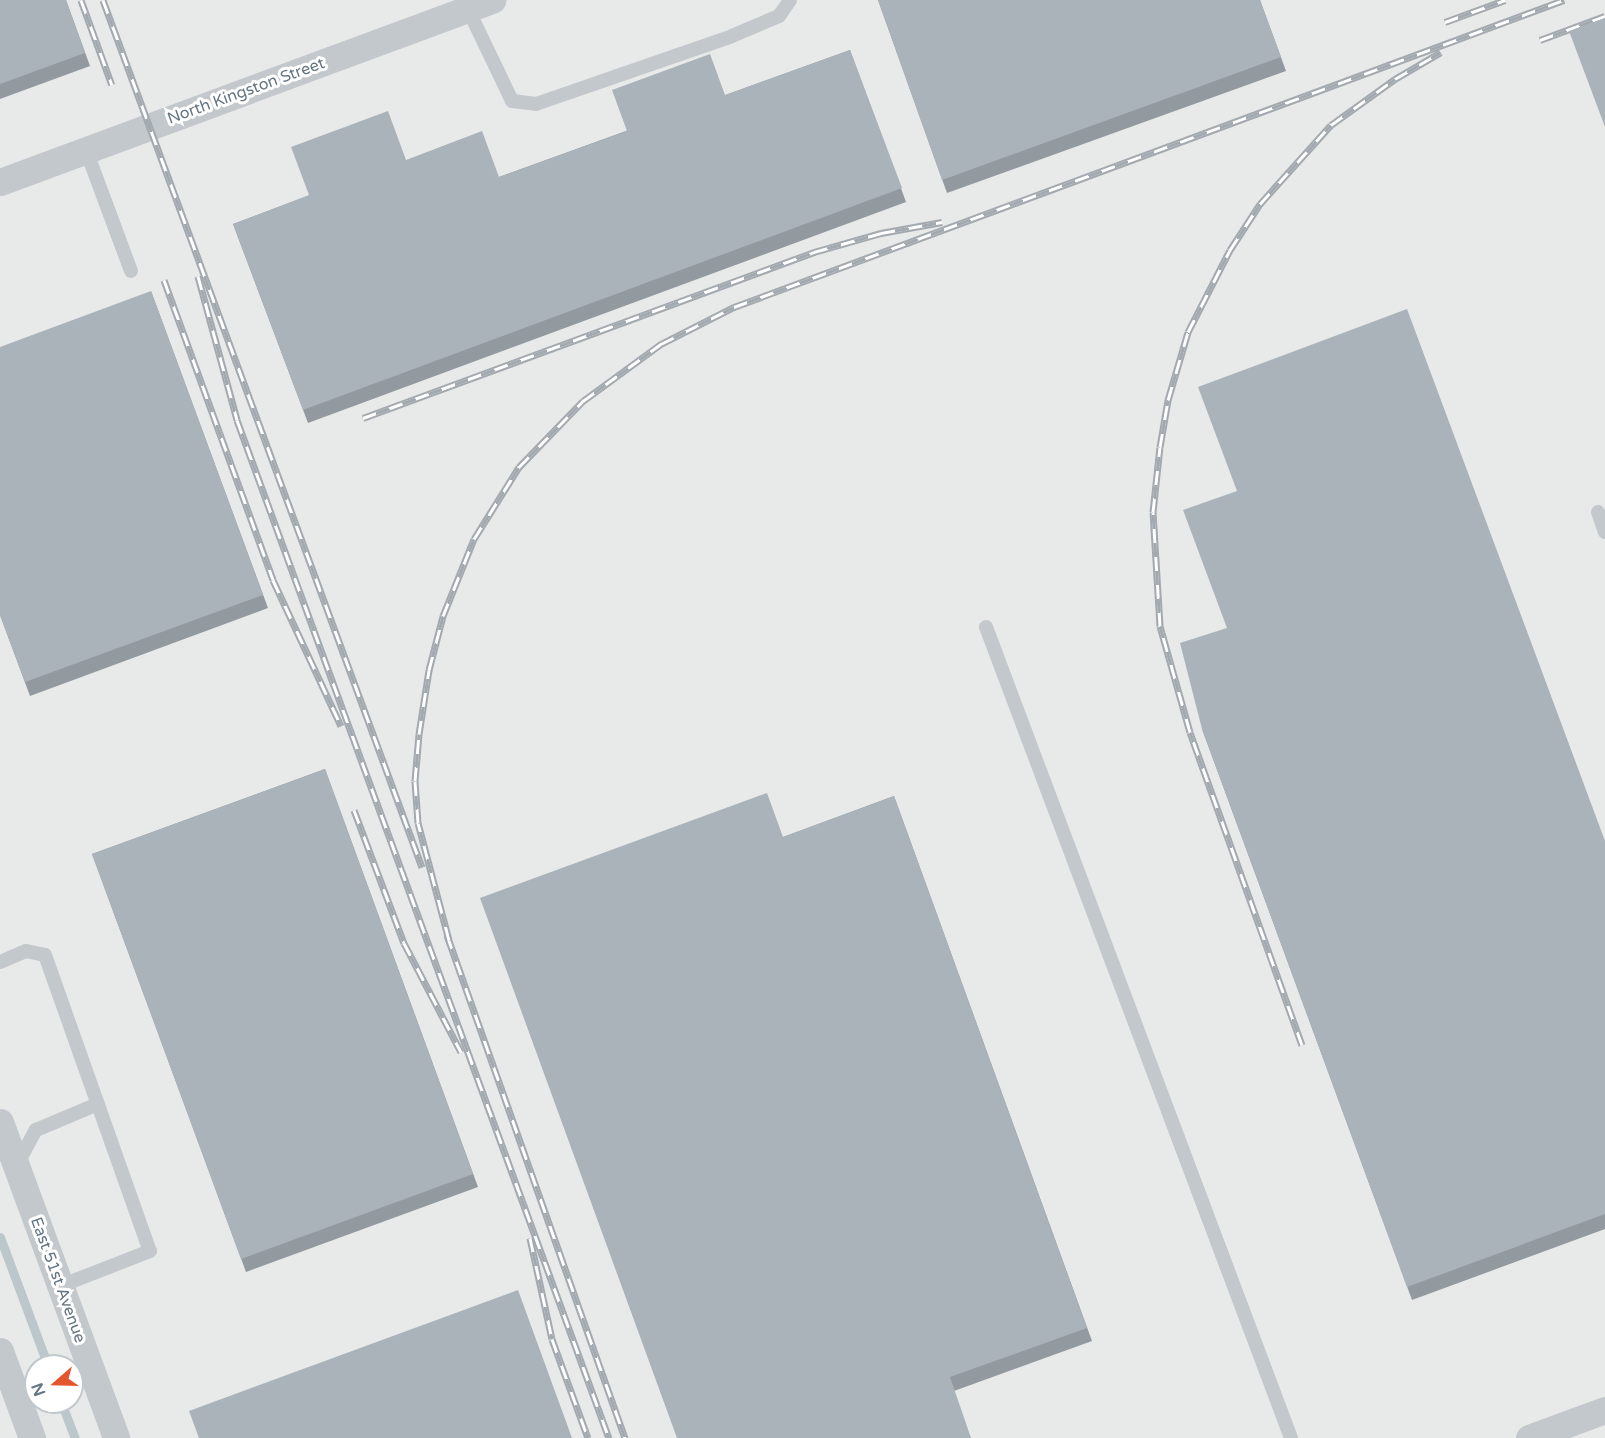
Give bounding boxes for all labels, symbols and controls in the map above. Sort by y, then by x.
street label: North Kingston Street [165,54,327,128]
street label: East 51st Avenue [26,1215,90,1345]
north arrow [24,1354,84,1414]
text: N [27,1380,51,1399]

